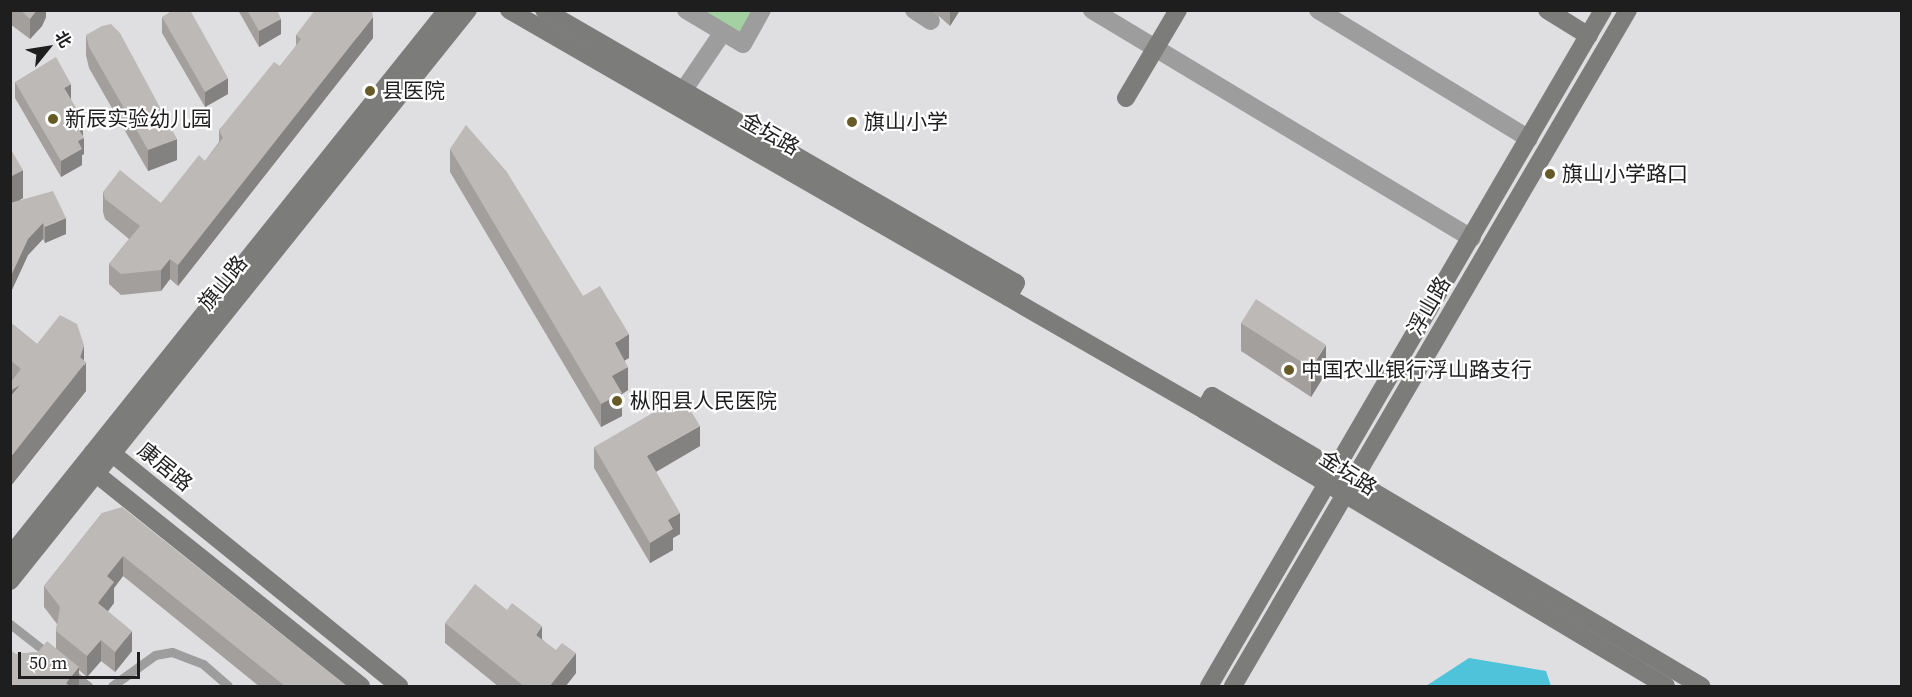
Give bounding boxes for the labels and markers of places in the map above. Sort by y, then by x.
place label: 县医院 [382,78,445,104]
marker: 县医院 [363,84,377,98]
place label: 新辰实验幼儿园 [65,106,212,132]
place label: 旗山小学 [864,109,948,135]
marker: 新辰实验幼儿园 [46,112,60,126]
marker: 旗山小学 [845,115,859,129]
place label: 旗山小学路口 [1562,161,1688,187]
marker: 旗山小学路口 [1543,167,1557,181]
place label: 中国农业银行浮山路支行 [1301,357,1532,383]
marker: 中国农业银行浮山路支行 [1282,363,1296,377]
place label: 枞阳县人民医院 [630,388,777,414]
marker: 枞阳县人民医院 [608,392,626,410]

